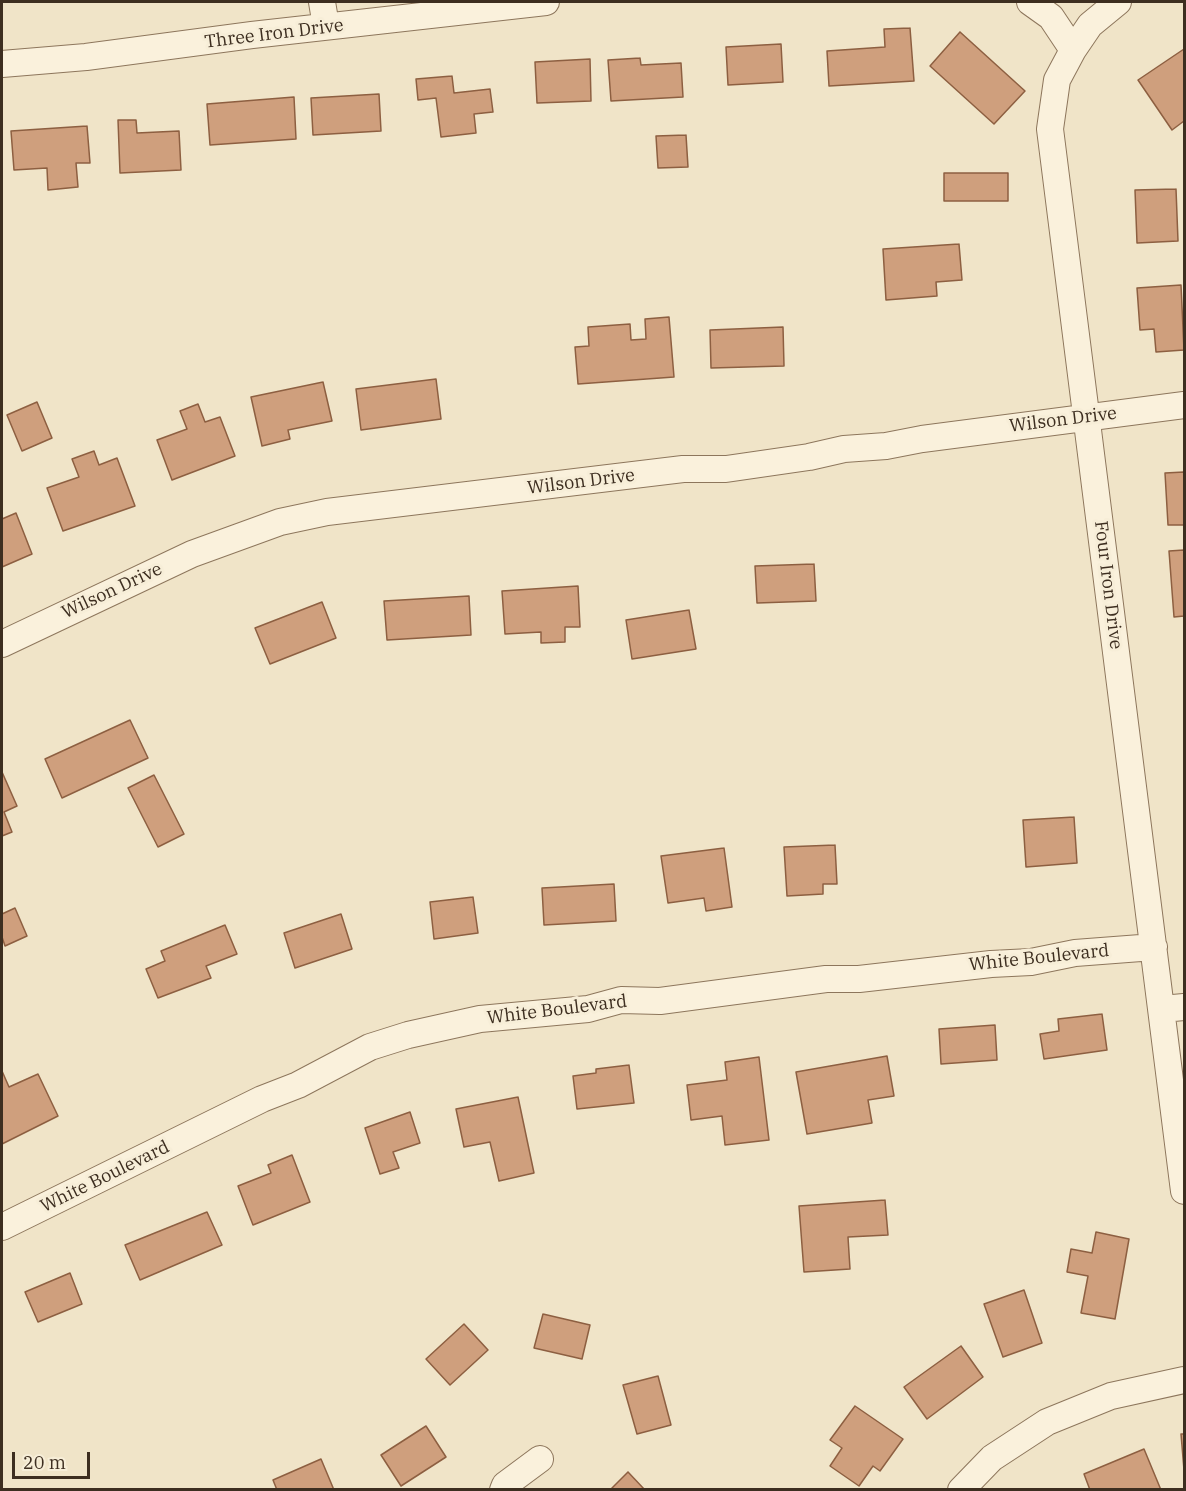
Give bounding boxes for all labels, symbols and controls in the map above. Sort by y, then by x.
street label: Three Iron Drive [203,15,345,53]
street label: Wilson Drive [1008,403,1118,437]
street label: Wilson Drive [526,465,636,499]
street label: Four Iron Drive [1089,519,1127,651]
street label: Wilson Drive [58,558,166,624]
street label: White Boulevard [968,940,1110,976]
street label: White Boulevard [486,991,628,1029]
street label: White Boulevard [37,1136,173,1218]
scale bar [15,1440,93,1478]
text: 20 m [23,1451,66,1474]

